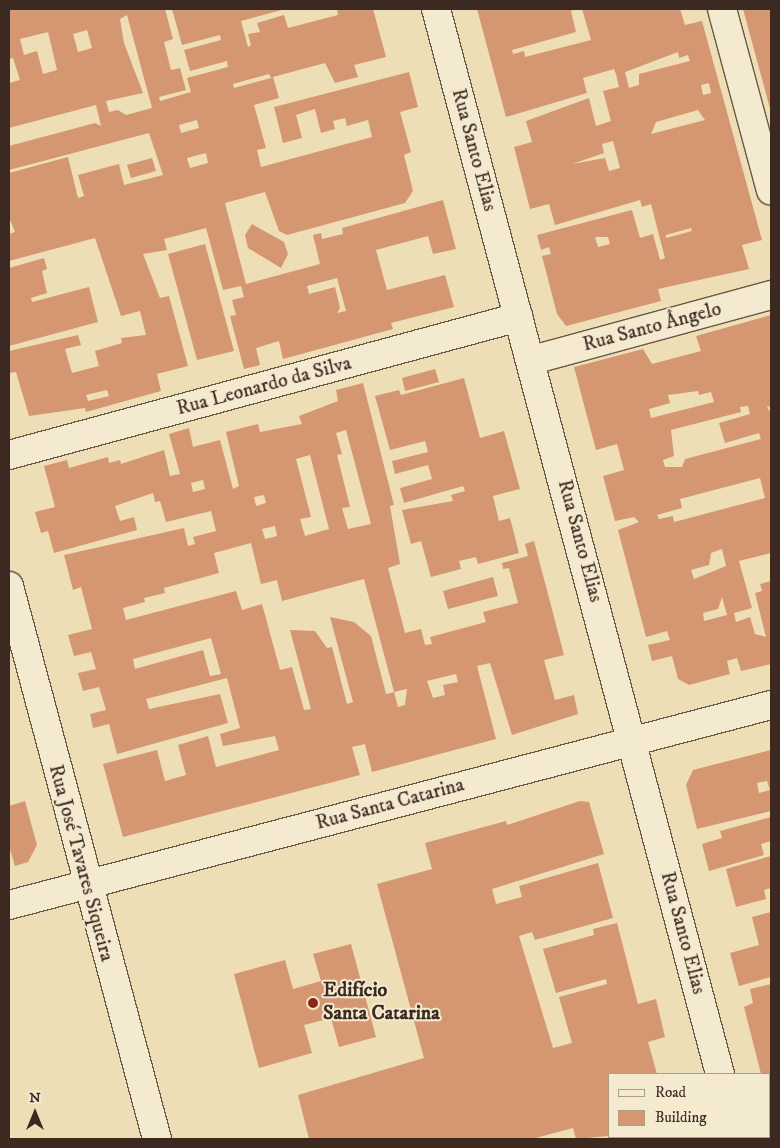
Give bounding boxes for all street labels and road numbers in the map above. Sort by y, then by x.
street label: Rua Santo Elias [446,86,502,214]
street label: Rua Santo Ângelo [580,297,724,357]
street label: Rua Leonardo da Silva [174,351,354,421]
street label: Rua Santo Elias [552,477,608,605]
street label: Rua José Tavares Siqueira [43,762,119,964]
street label: Rua Santa Catarina [313,773,467,835]
street label: Rua Santo Elias [655,869,711,997]

